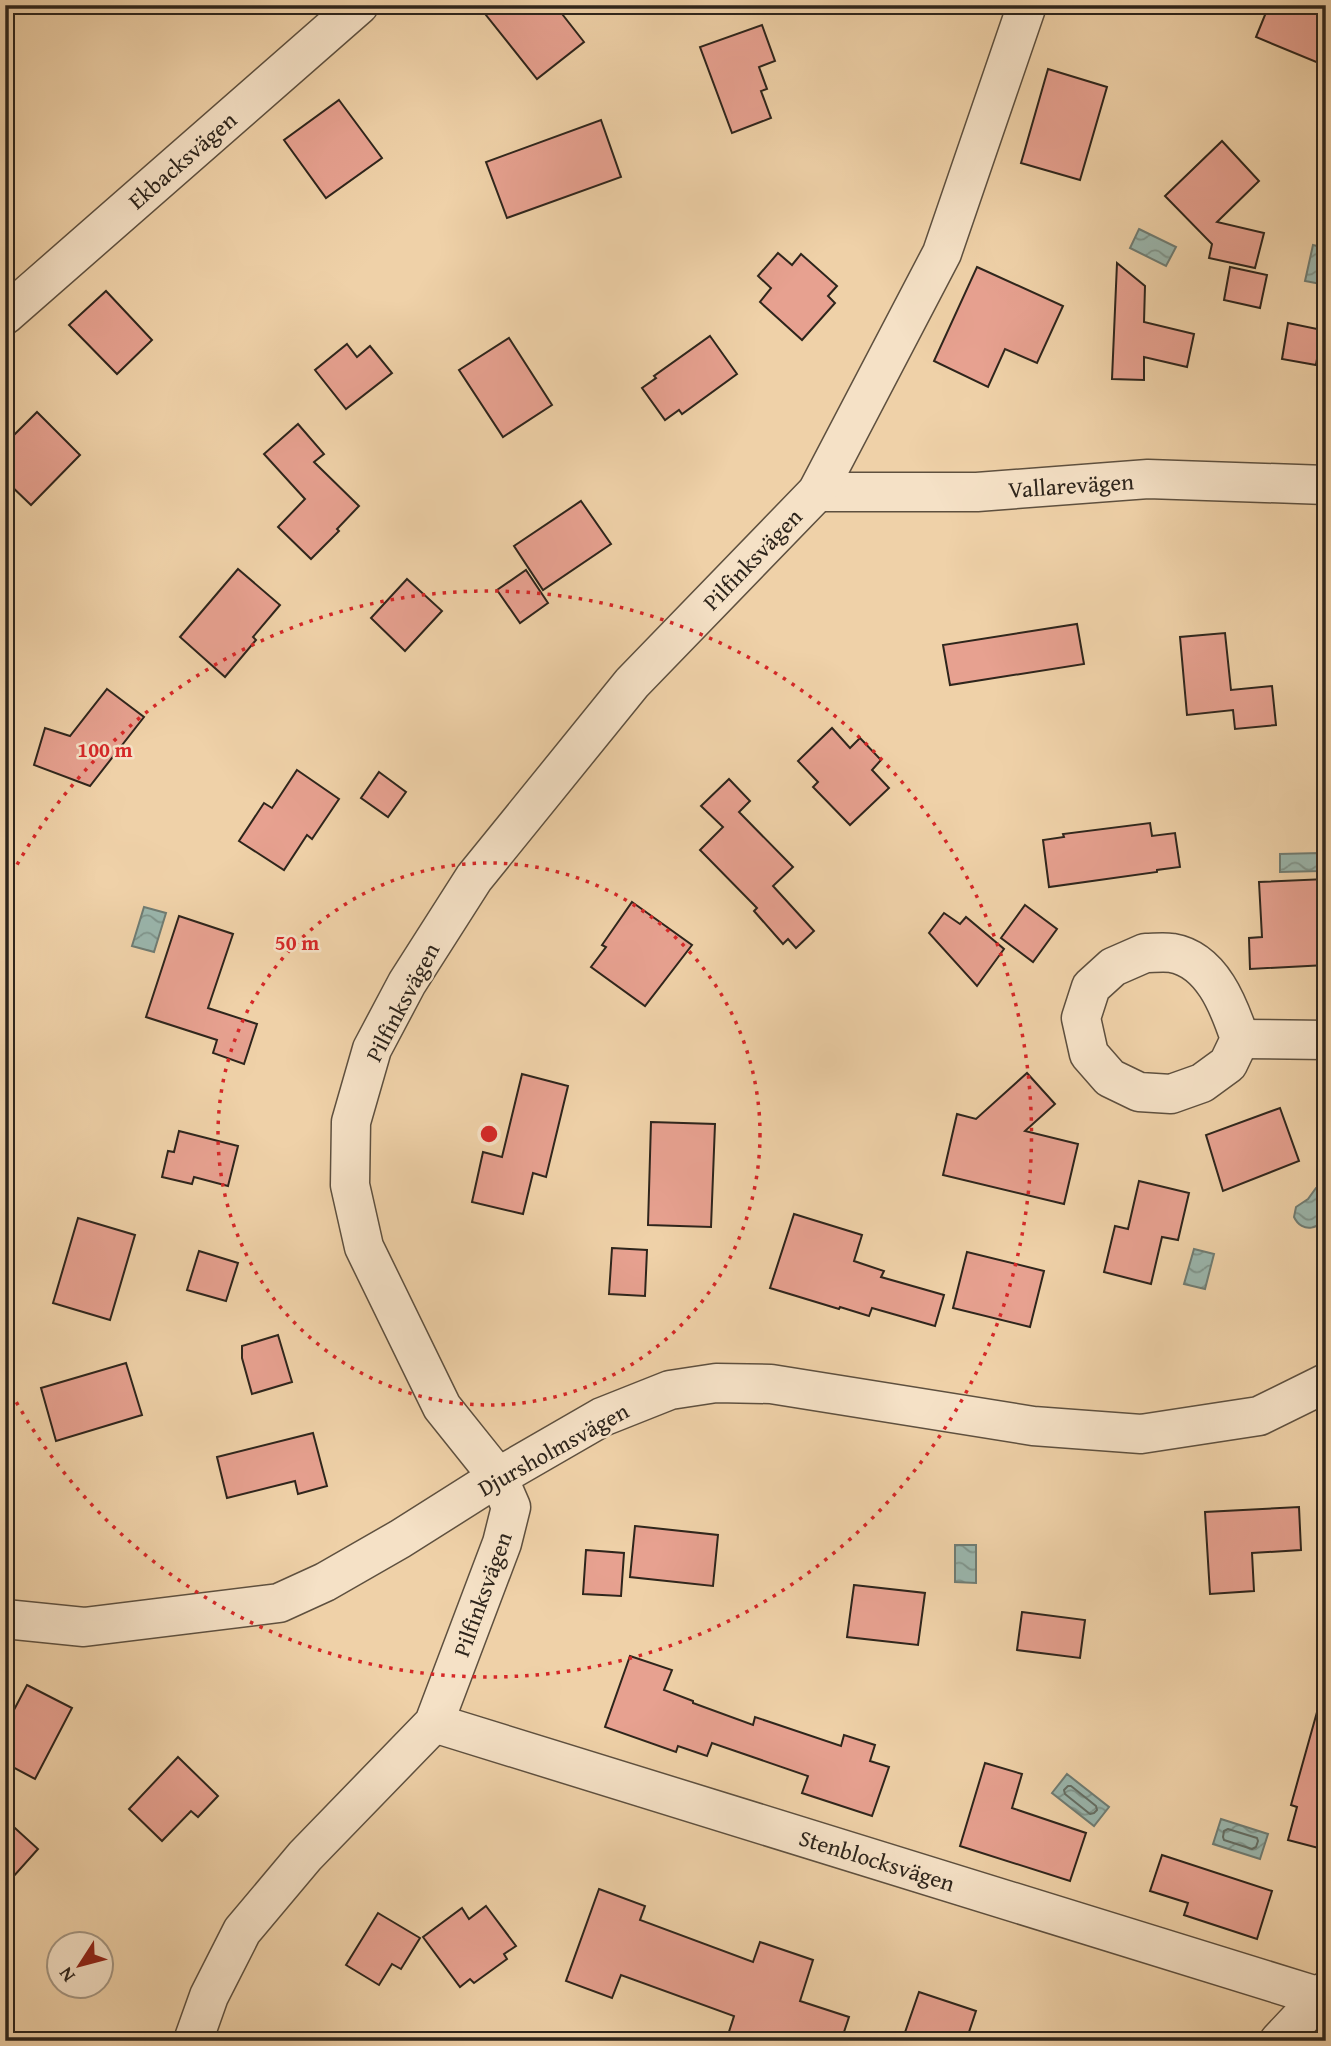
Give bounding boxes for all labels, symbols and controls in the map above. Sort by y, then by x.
street label: Ekbacksvägen [121,103,244,216]
street label: Vallarevägen [1007,464,1135,506]
street label: Pilfinksvägen [695,501,809,617]
text: 100 m [77,734,133,765]
text: 50 m [275,927,319,958]
street label: Pilfinksvägen [357,937,447,1067]
centre of rings [477,1122,501,1146]
street label: Djursholmsvägen [472,1394,634,1504]
street label: Pilfinksvägen [444,1527,520,1661]
street label: Stenblocksvägen [795,1821,959,1899]
north arrow [46,1930,116,2000]
text: N [51,1961,81,1988]

